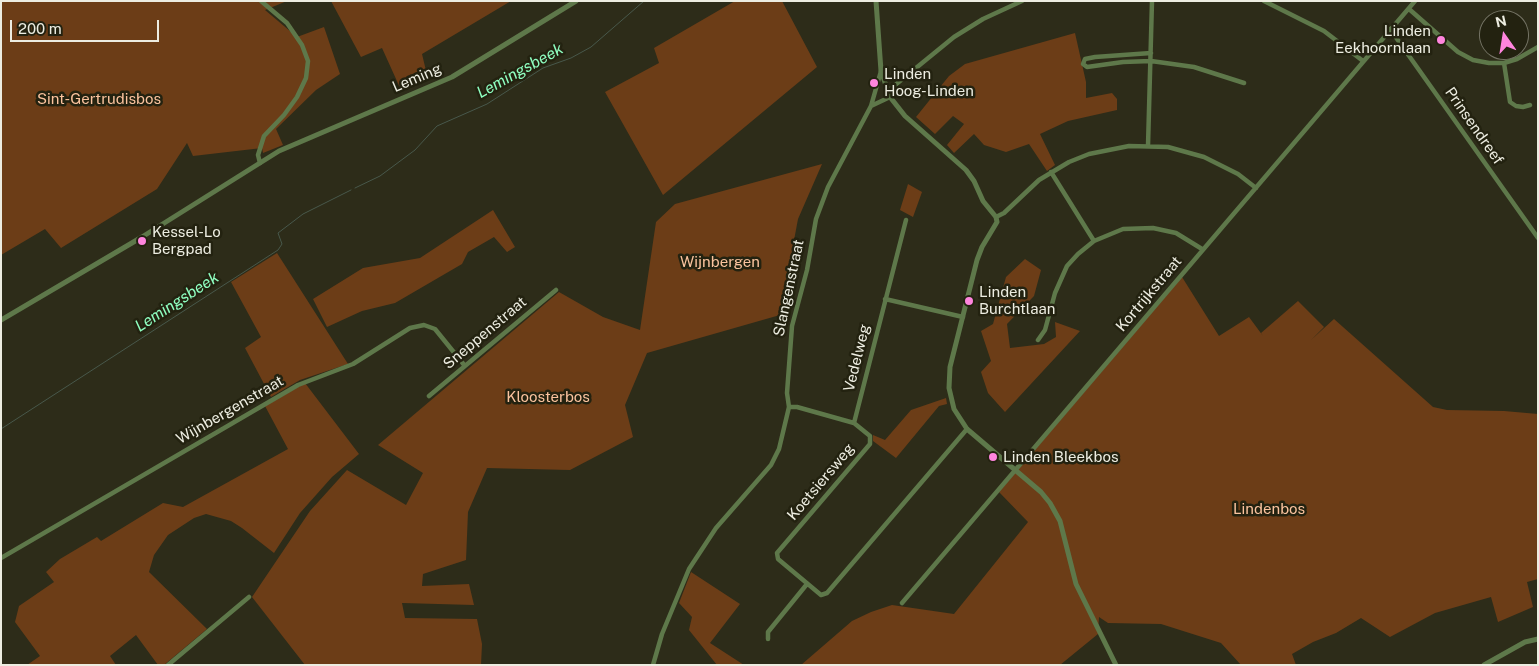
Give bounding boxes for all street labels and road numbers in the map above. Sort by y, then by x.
street label: Leming [390,60,444,96]
street label: Prinsendreef [1441,84,1507,168]
street label: Slangenstraat [770,238,808,338]
street label: Kortrijkstraat [1112,253,1186,335]
street label: Sneppenstraat [440,293,530,373]
street label: Vedelweg [840,322,874,394]
street label: Wijnbergenstraat [173,372,287,448]
street label: Koetsiersweg [784,440,858,524]

